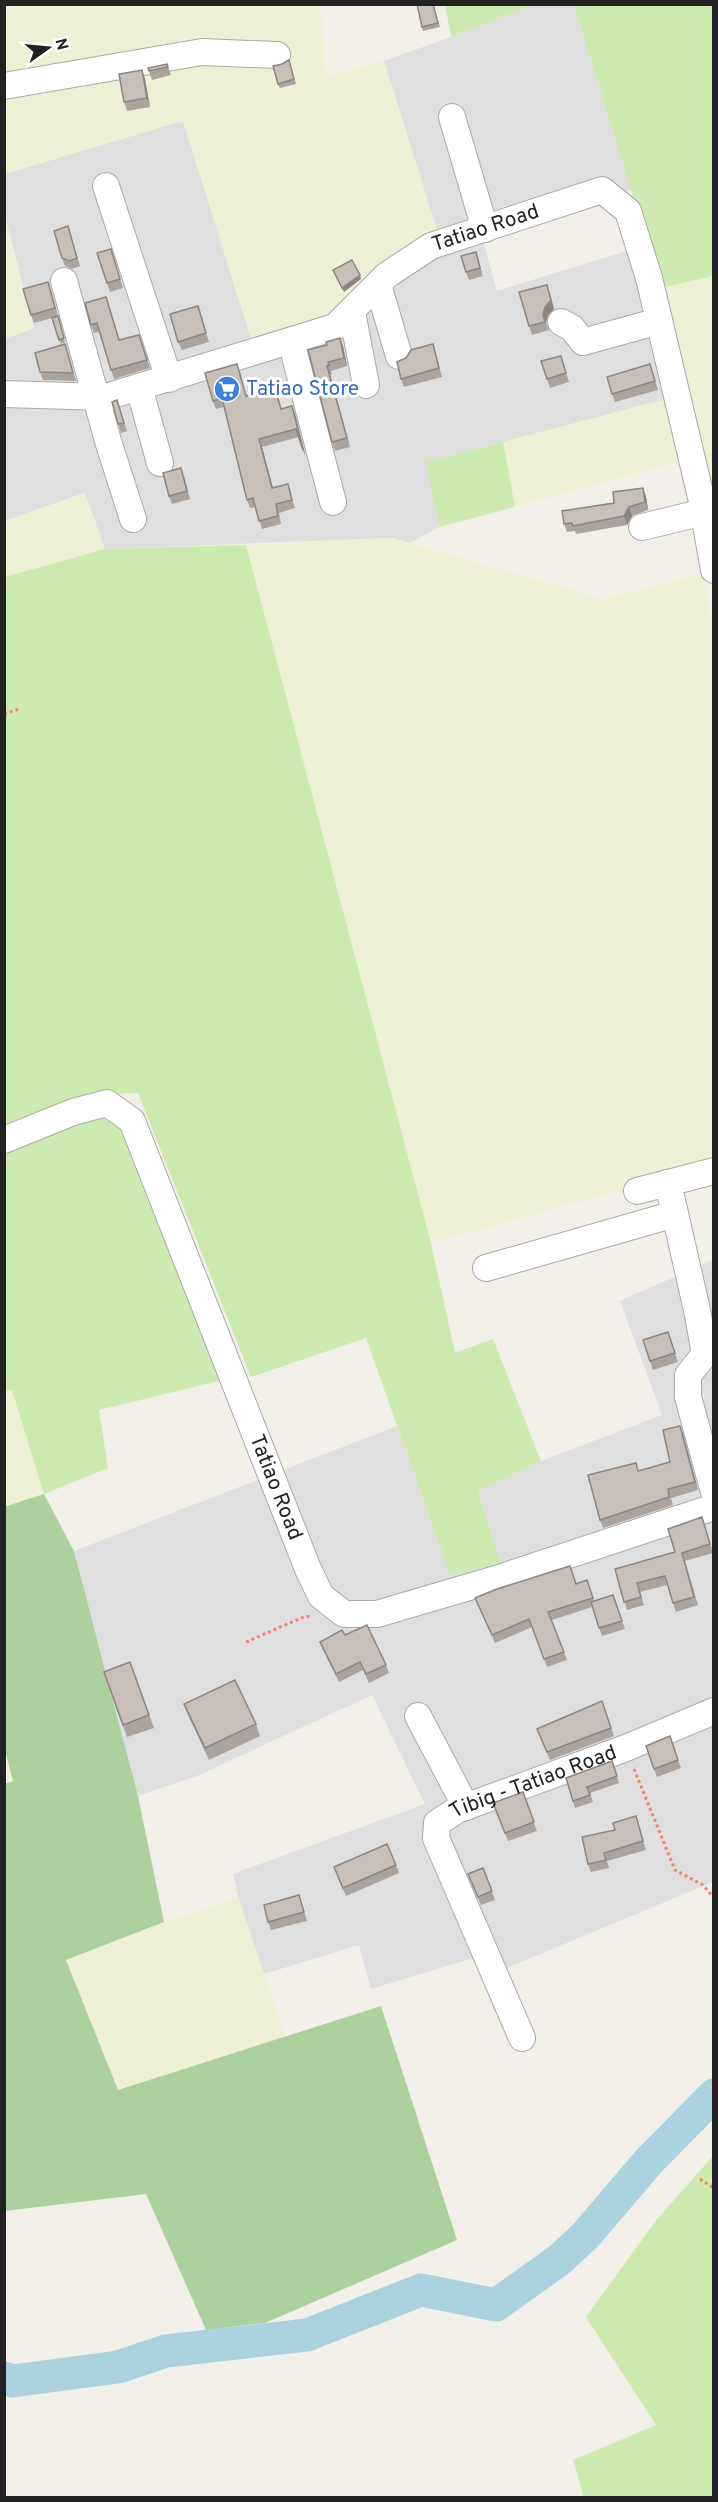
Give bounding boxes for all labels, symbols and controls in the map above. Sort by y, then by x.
north arrow [18,18,78,78]
text: N [49,36,72,53]
street label: Tatiao Road [428,198,542,258]
supermarket icon: Tatiao Store [212,374,242,404]
place label: Tatiao Store [246,376,359,403]
street label: Tatiao Road [243,1431,309,1544]
street label: Tibig - Tatiao Road [444,1739,620,1825]

